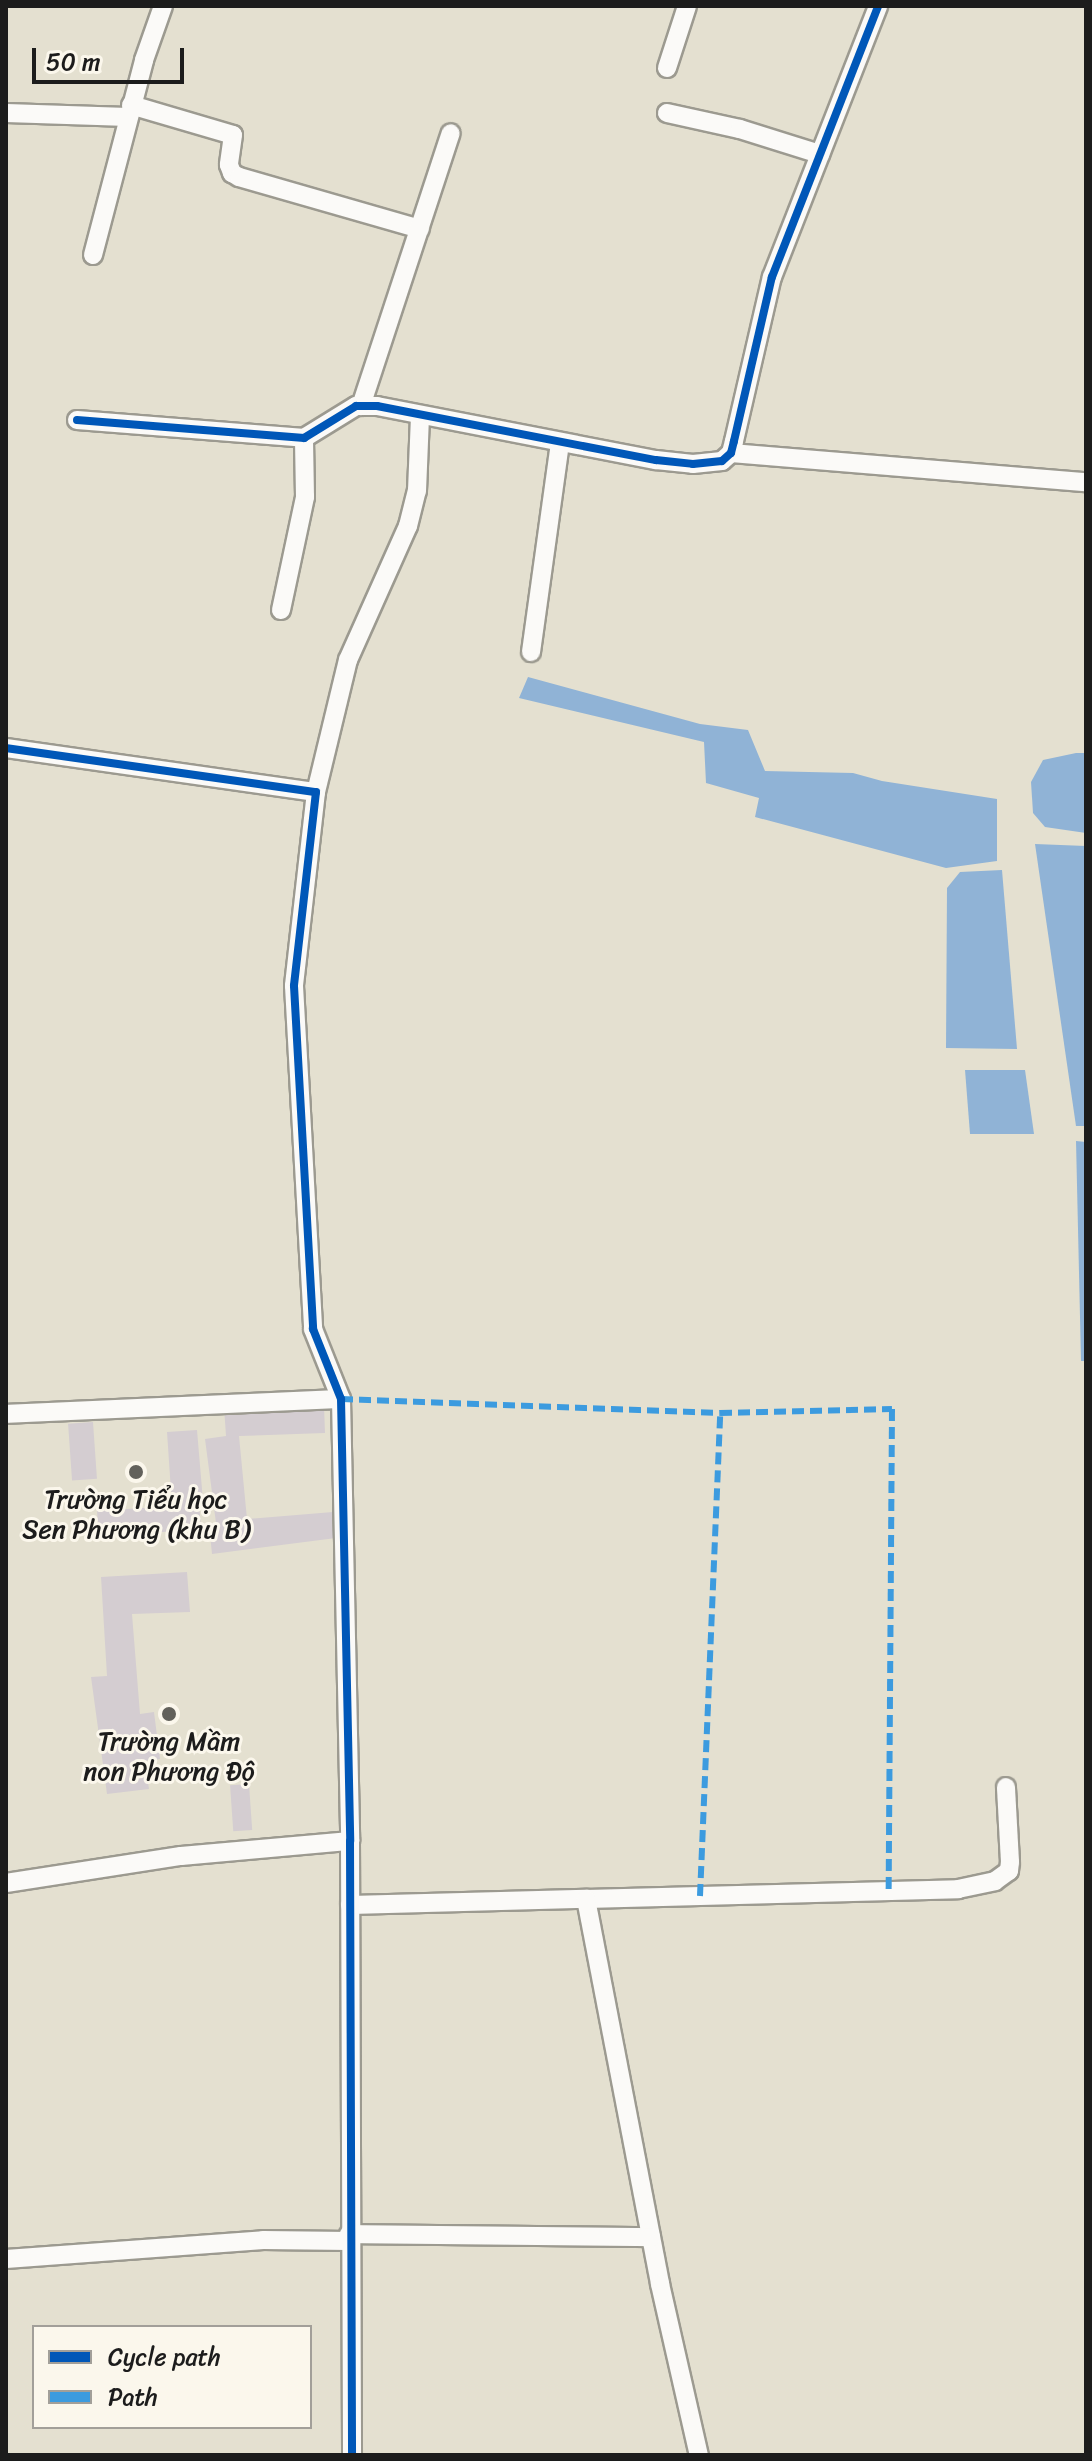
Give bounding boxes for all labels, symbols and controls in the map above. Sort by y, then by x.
scale bar [36,32,188,82]
text: 50 m [46,41,101,83]
marker: Trường Tiểu học Sen Phương (khu B) [127,1463,145,1481]
place label: Trường Tiểu học Sen Phương (khu B) [22,1484,250,1546]
marker: Trường Mầm non Phương Độ [160,1705,178,1723]
place label: Trường Mầm non Phương Độ [83,1726,255,1788]
legend [32,2325,312,2429]
text: Cycle path [108,2336,221,2378]
text: Path [108,2376,158,2418]

